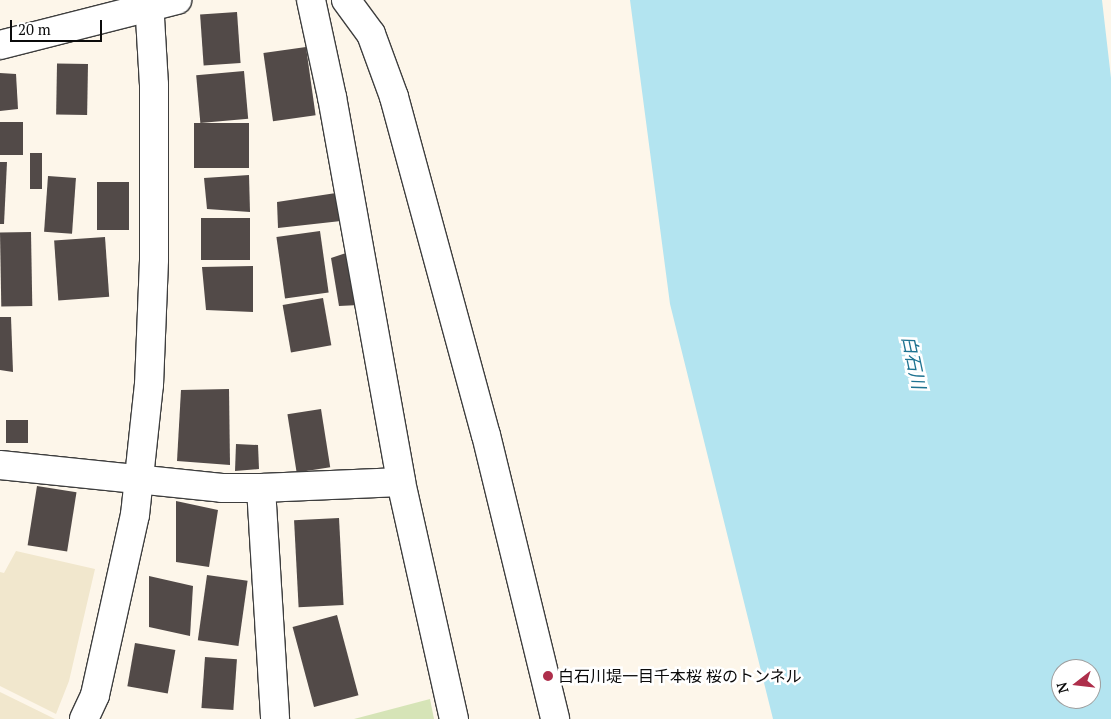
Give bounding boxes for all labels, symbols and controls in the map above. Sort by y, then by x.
scale bar [12,10,105,42]
text: 20 m [18,19,51,39]
water label: 白石川 [898,333,930,391]
north arrow [1051,659,1101,709]
place label: 白石川堤一目千本桜 桜のトンネル [558,666,802,686]
marker: 白石川堤一目千本桜 桜のトンネル [542,670,554,682]
text: N [1051,680,1073,696]

